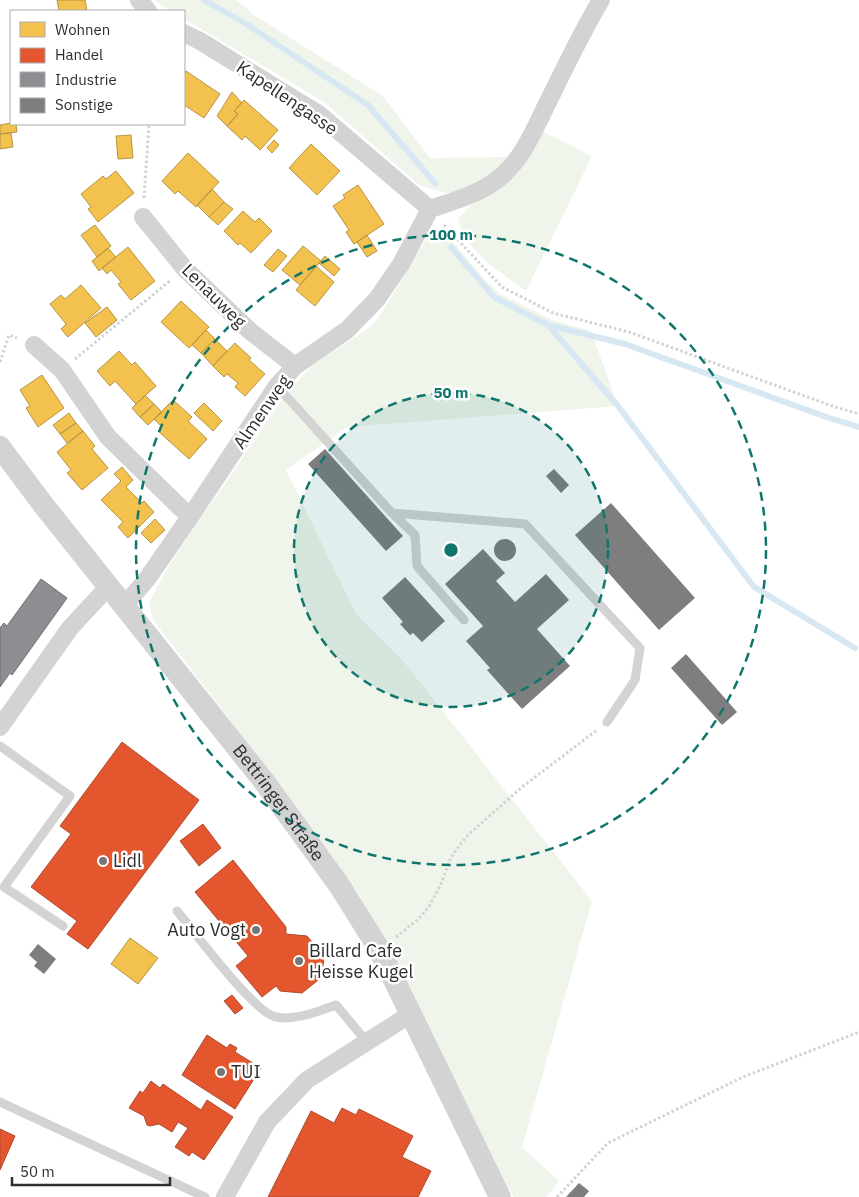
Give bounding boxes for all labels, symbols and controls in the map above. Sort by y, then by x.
legend [10,10,185,125]
text: Wohnen [55,20,110,39]
text: Handel [55,45,103,64]
street label: Kapellengasse [232,55,342,140]
text: Industrie [55,70,117,89]
text: Sonstige [55,95,113,114]
text: 100 m [429,225,473,244]
street label: Lenauweg [177,259,252,333]
street label: Almenweg [228,370,296,453]
text: 50 m [434,383,468,402]
centre of rings [442,541,460,559]
street label: Bettringer Straße [228,739,330,866]
place label: Lidl [113,849,142,872]
marker: Lidl [97,855,109,867]
place label: Auto Vogt [167,918,246,941]
marker: Auto Vogt [250,924,262,936]
place label: Billard Cafe Heisse Kugel [309,939,413,983]
marker: Billard Cafe Heisse Kugel [293,955,305,967]
place label: TUI [231,1060,261,1083]
marker: TUI [215,1066,227,1078]
scale bar [12,1154,170,1186]
text: 50 m [20,1162,55,1181]

